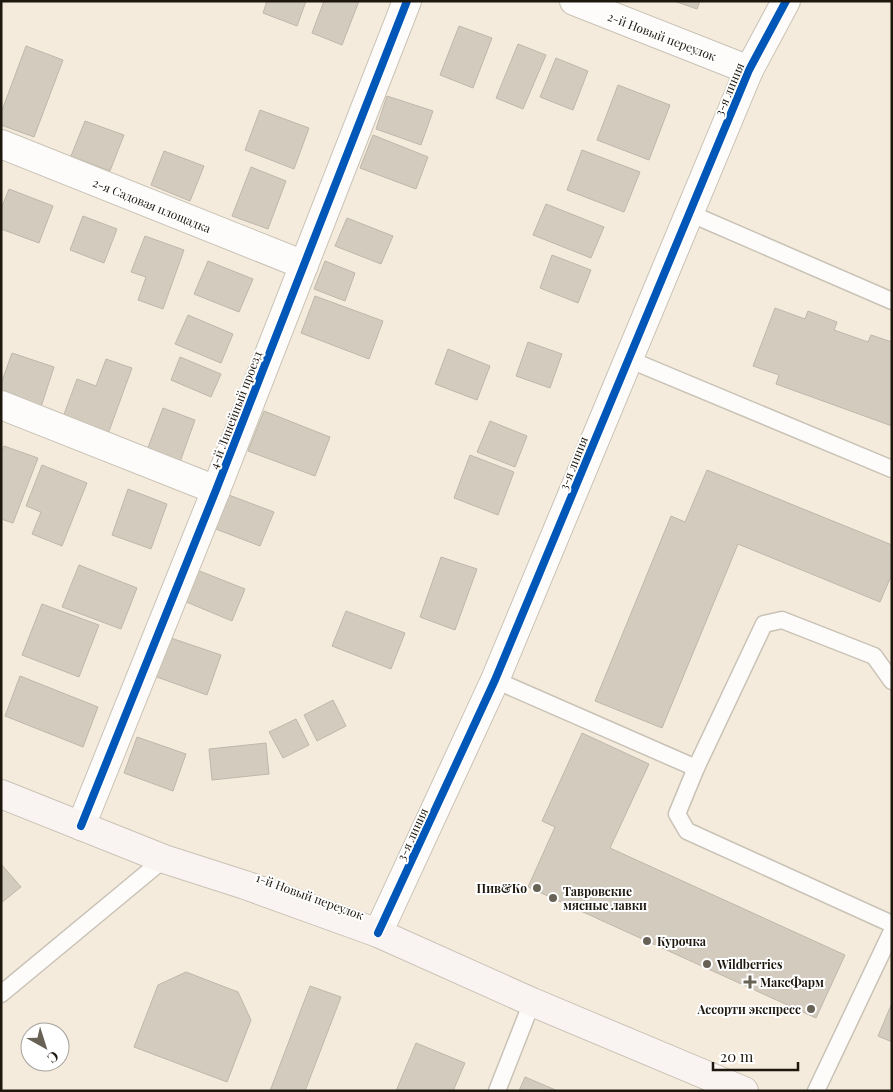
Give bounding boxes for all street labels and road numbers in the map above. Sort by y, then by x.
street label: 2-й Новый переулок [605,8,719,64]
street label: 3-я линия [711,59,748,118]
street label: 2-я Cадовая площадка [91,174,213,236]
street label: 4-й Линейный проезд [205,348,265,471]
street label: 3-я линия [555,433,591,492]
street label: 3-я линия [393,805,431,863]
street label: 1-й Новый переулок [254,869,366,923]

